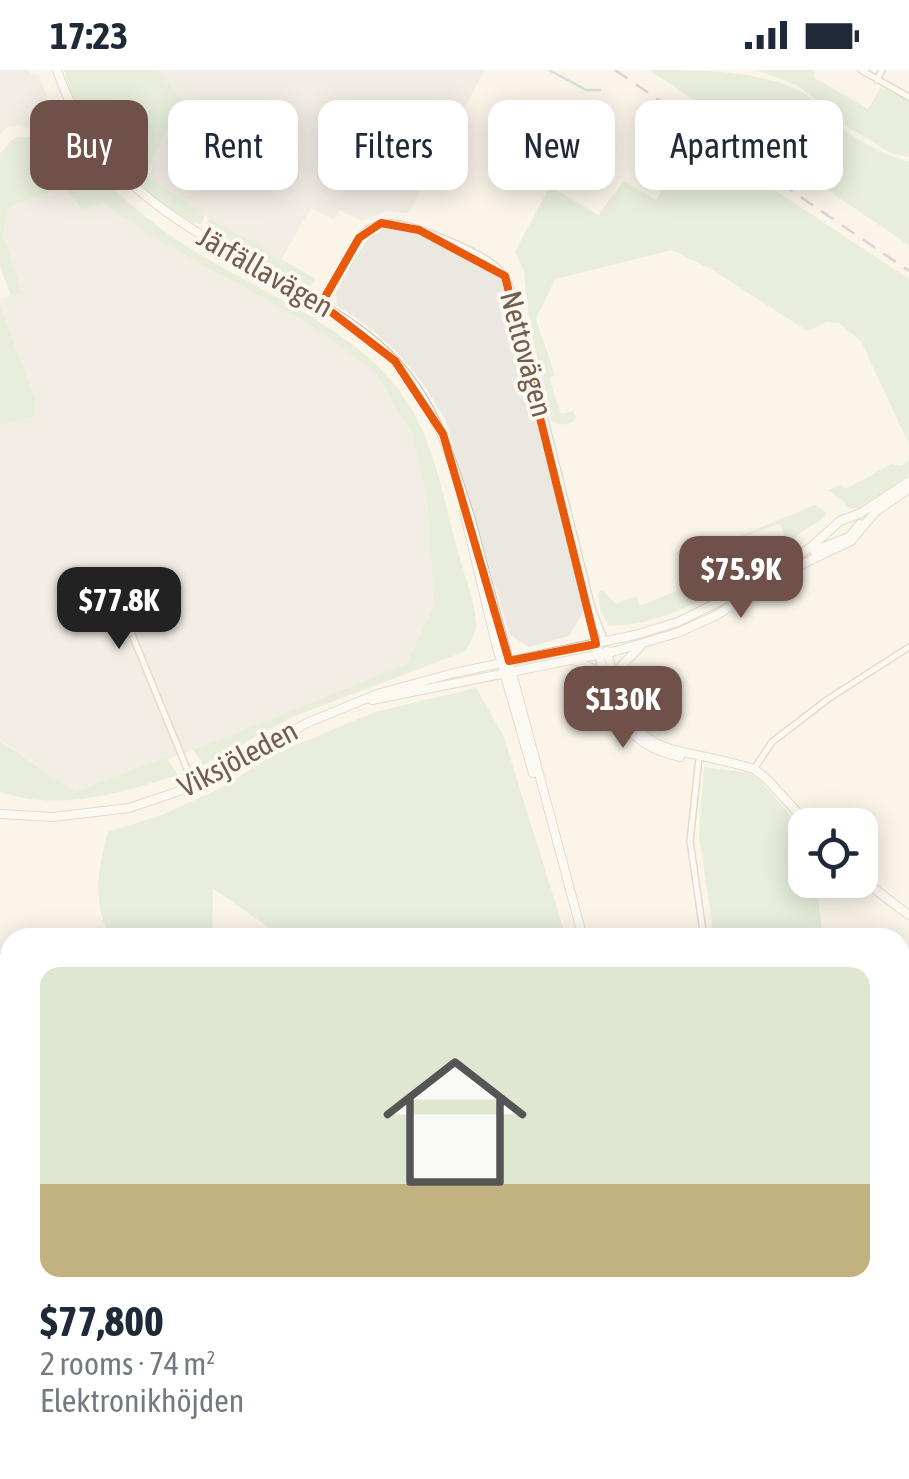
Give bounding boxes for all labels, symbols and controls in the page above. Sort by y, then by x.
text: 17:23 [50,14,128,57]
chip: Buy [30,100,148,190]
chip: Rent [168,100,298,190]
chip: Filters [318,100,468,190]
chip: New [488,100,615,190]
chip: Apartment [635,100,843,190]
street label: Järfällavägen [192,219,339,324]
street label: Nettovägen [494,287,560,420]
pin: $75.9K [660,536,822,621]
text: $75.9K [701,550,781,587]
pin: $77.8K [38,567,200,652]
text: $77.8K [79,581,159,618]
pin: $130K [553,666,693,751]
text: $130K [586,680,660,717]
street label: Viksjöleden [172,713,303,804]
map controls [788,808,878,898]
button: locate [788,808,878,898]
icon: home [365,1032,545,1212]
text: $77,800 [40,1297,164,1345]
text: 2 rooms · 74 m² [40,1345,215,1382]
text: Elektronikhöjden [40,1382,244,1419]

